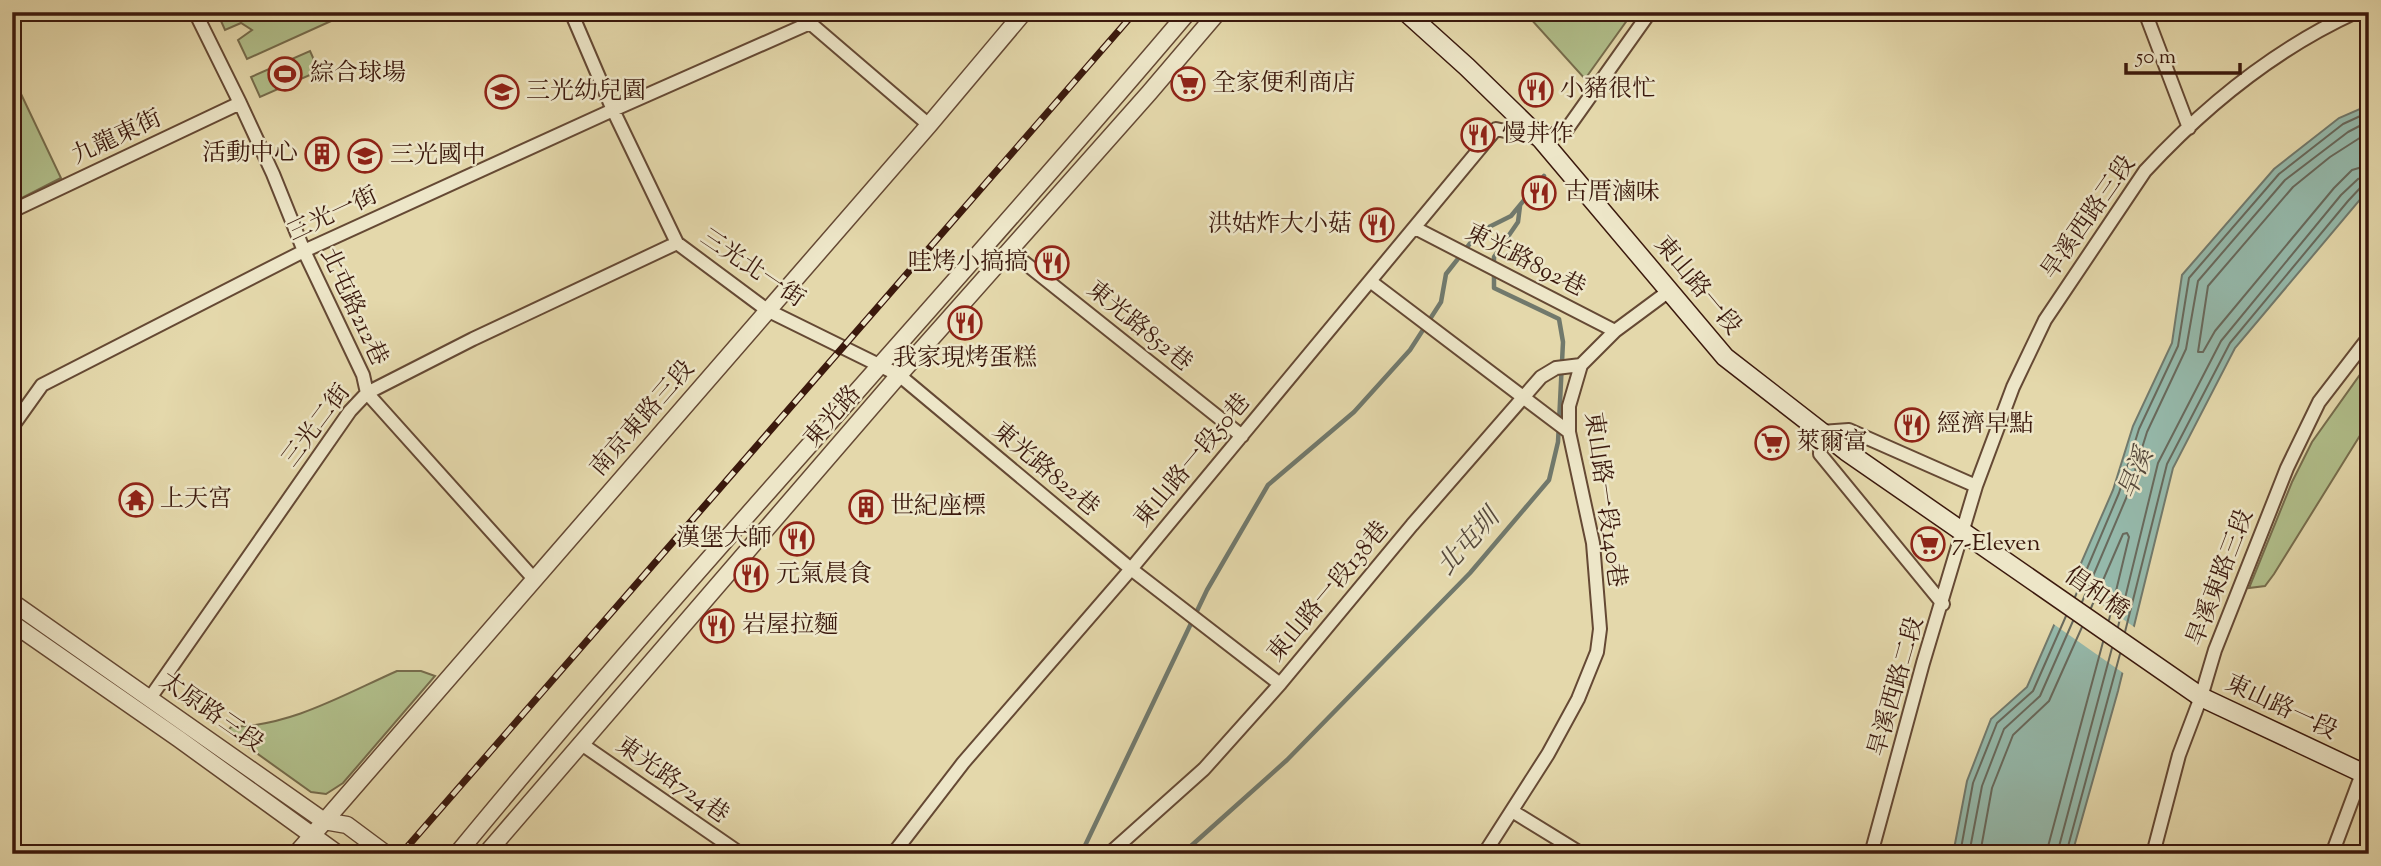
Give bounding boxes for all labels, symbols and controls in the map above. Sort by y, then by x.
scale bar [2126,32,2239,76]
text: 50 m [2135,43,2176,73]
sports icon: 綜合球場 [266,55,304,93]
place label: 綜合球場 [310,57,406,91]
supermarket icon: 全家便利商店 [1169,65,1207,103]
place label: 全家便利商店 [1212,67,1356,101]
restaurant icon: 小豬很忙 [1517,71,1555,109]
school or university icon: 三光幼兒園 [483,73,521,111]
place label: 小豬很忙 [1560,73,1656,107]
place label: 三光幼兒園 [526,75,646,109]
street label: 九龍東街 [66,102,168,174]
restaurant icon: 慢丼作 [1459,116,1497,154]
place label: 慢丼作 [1502,118,1574,152]
building icon: 活動中心 [303,135,341,173]
place label: 活動中心 [202,137,298,171]
school or university icon: 三光國中 [346,137,384,175]
place label: 三光國中 [390,139,486,173]
street label: 旱溪西路三段 [2034,149,2144,287]
restaurant icon: 古厝滷味 [1520,174,1558,212]
place label: 古厝滷味 [1564,176,1660,210]
street label: 三光一街 [282,179,384,251]
restaurant icon: 洪姑炸大小菇 [1358,206,1396,244]
place label: 洪姑炸大小菇 [1208,208,1352,242]
street label: 東光路892巷 [1459,216,1591,306]
street label: 三光北一街 [693,221,811,317]
street label: 東山路一段 [1645,229,1749,343]
street label: 北屯路212巷 [311,242,395,372]
restaurant icon: 哇烤小搞搞 [1033,244,1071,282]
place label: 哇烤小搞搞 [908,246,1028,280]
street label: 東光路852巷 [1079,274,1199,380]
restaurant icon: 我家現烤蛋糕 [946,304,984,342]
place label: 我家現烤蛋糕 [893,342,1037,376]
street label: 南京東路三段 [583,354,703,484]
street label: 三光二街 [275,377,359,475]
street label: 東光路 [797,379,869,455]
street label: 東山路一段50巷 [1127,387,1259,535]
restaurant icon: 經濟早點 [1893,406,1931,444]
place label: 經濟早點 [1937,408,2033,442]
street label: 東山路一段140巷 [1575,410,1633,590]
street label: 東光路822巷 [984,415,1106,525]
supermarket icon: 萊爾富 [1753,424,1791,462]
place label: 萊爾富 [1796,426,1868,460]
water label: 旱溪 [2110,440,2165,505]
temple icon: 上天宮 [117,481,155,519]
place label: 上天宮 [160,483,232,517]
building icon: 世紀座標 [847,488,885,526]
place label: 世紀座標 [890,490,986,524]
water label: 北屯圳 [1429,499,1512,584]
street label: 旱溪東路三段 [2179,505,2263,651]
street label: 東山路一段138巷 [1260,514,1398,670]
restaurant icon: 漢堡大師 [778,520,816,558]
place label: 漢堡大師 [676,522,772,556]
supermarket icon: 7-Eleven [1909,525,1947,563]
place label: 7-Eleven [1952,527,2041,561]
restaurant icon: 元氣晨食 [732,556,770,594]
place label: 元氣晨食 [776,558,872,592]
street label: 倡和橋 [2057,559,2135,629]
restaurant icon: 岩屋拉麵 [698,607,736,645]
place label: 岩屋拉麵 [742,609,838,643]
street label: 旱溪西路二段 [1861,613,1933,761]
street label: 太原路三段 [152,665,270,761]
street label: 東山路一段 [2219,667,2343,749]
street label: 東光路724巷 [609,729,735,833]

